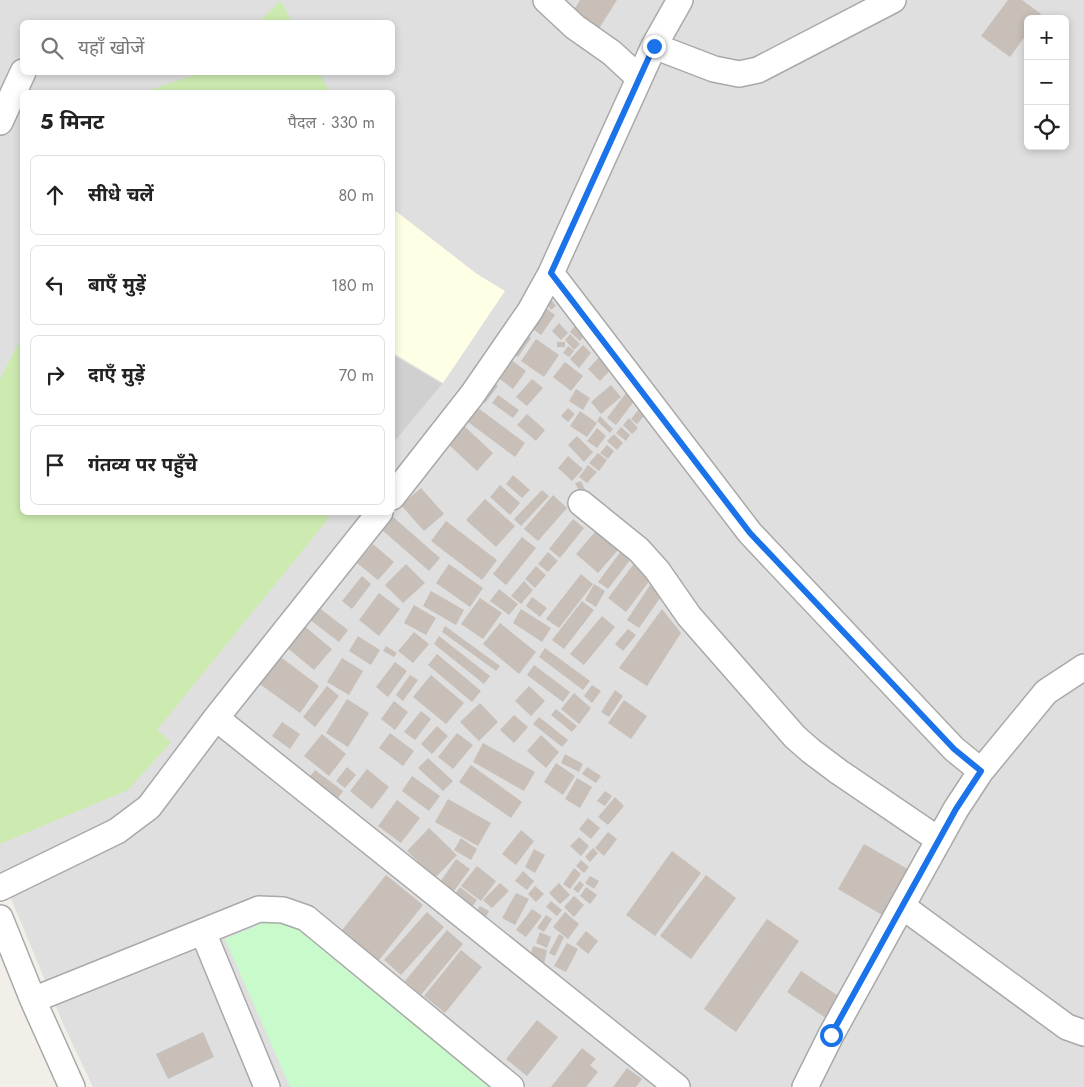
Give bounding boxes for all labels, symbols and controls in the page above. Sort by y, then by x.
map controls [1024,15,1069,150]
button: + [1024,15,1069,60]
search box [20,20,395,75]
icon: search [38,34,66,62]
text: यहाँ खोजें [78,34,144,61]
route end [643,35,666,58]
button: − [1024,60,1069,105]
button: locate [1024,105,1069,150]
text: 5 मिनट [40,107,104,137]
text: पैदल · 330 m [288,111,375,134]
icon: ahead [41,181,69,209]
text: सीधे चलें [88,181,154,208]
text: 80 m [338,184,374,207]
icon: left [41,271,69,299]
text: बाएँ मुड़ें [88,271,146,298]
text: 180 m [331,274,374,297]
icon: right [41,361,69,389]
text: दाएँ मुड़ें [88,361,145,388]
text: 70 m [339,364,374,387]
icon: arrive [41,451,69,479]
text: गंतव्य पर पहुँचे [88,451,197,478]
route start [820,1024,843,1047]

